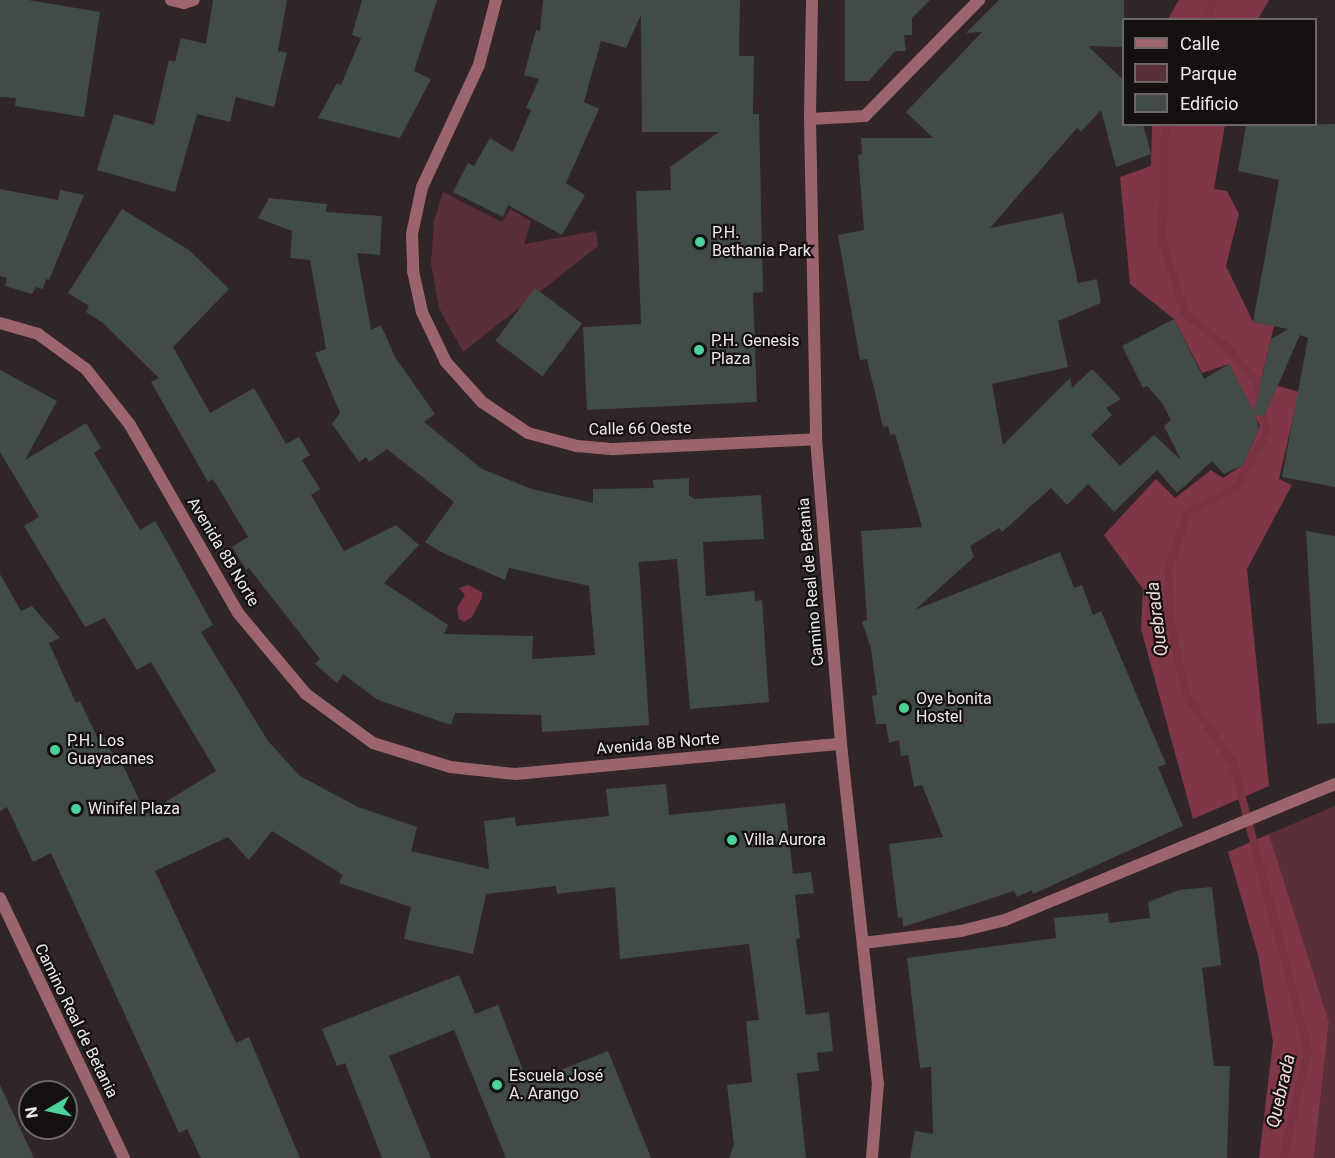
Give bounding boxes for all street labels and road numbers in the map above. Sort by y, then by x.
street label: Calle 66 Oeste [588,419,692,439]
street label: Avenida 8B Norte [183,494,263,610]
street label: Camino Real de Betania [794,497,828,667]
street label: Avenida 8B Norte [596,729,720,759]
street label: Camino Real de Betania [30,941,122,1101]

